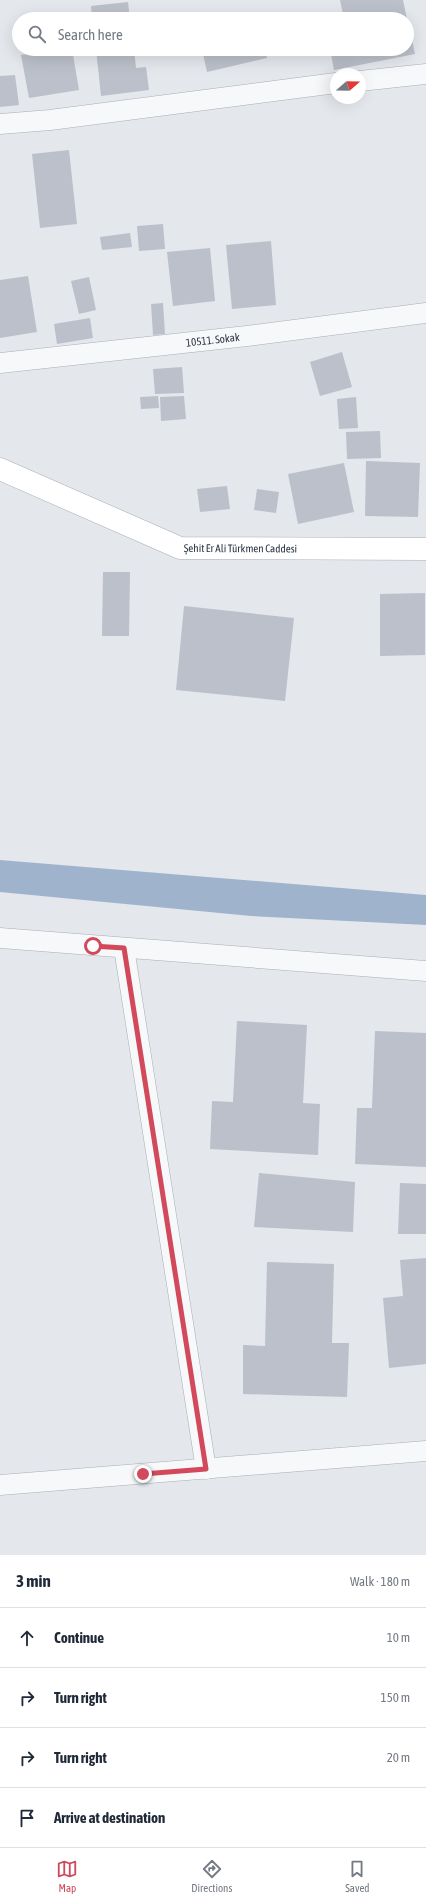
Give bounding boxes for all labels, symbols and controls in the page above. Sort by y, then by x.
search box [12,12,414,56]
icon: search [26,23,48,45]
text: Search here [58,26,123,43]
north arrow [330,68,366,104]
street label: 10511. Sokak [185,331,240,349]
street label: Şehit Er Ali Türkmen Caddesi [184,542,297,554]
route start [84,937,102,955]
route end [134,1465,152,1483]
text: 3 min [16,1571,51,1591]
text: Walk · 180 m [350,1574,410,1589]
icon: ahead [16,1627,38,1649]
text: Continue [54,1629,104,1646]
text: 10 m [387,1630,410,1645]
icon: right [16,1687,38,1709]
text: Turn right [54,1689,107,1706]
text: 150 m [381,1690,410,1705]
icon: right [16,1747,38,1769]
text: Turn right [54,1749,107,1766]
text: 20 m [387,1750,410,1765]
icon: arrive [16,1807,38,1829]
text: Arrive at destination [54,1809,165,1826]
tab: Map [56,1858,78,1894]
tab: Directions [191,1858,232,1894]
tab: Saved [345,1858,370,1894]

